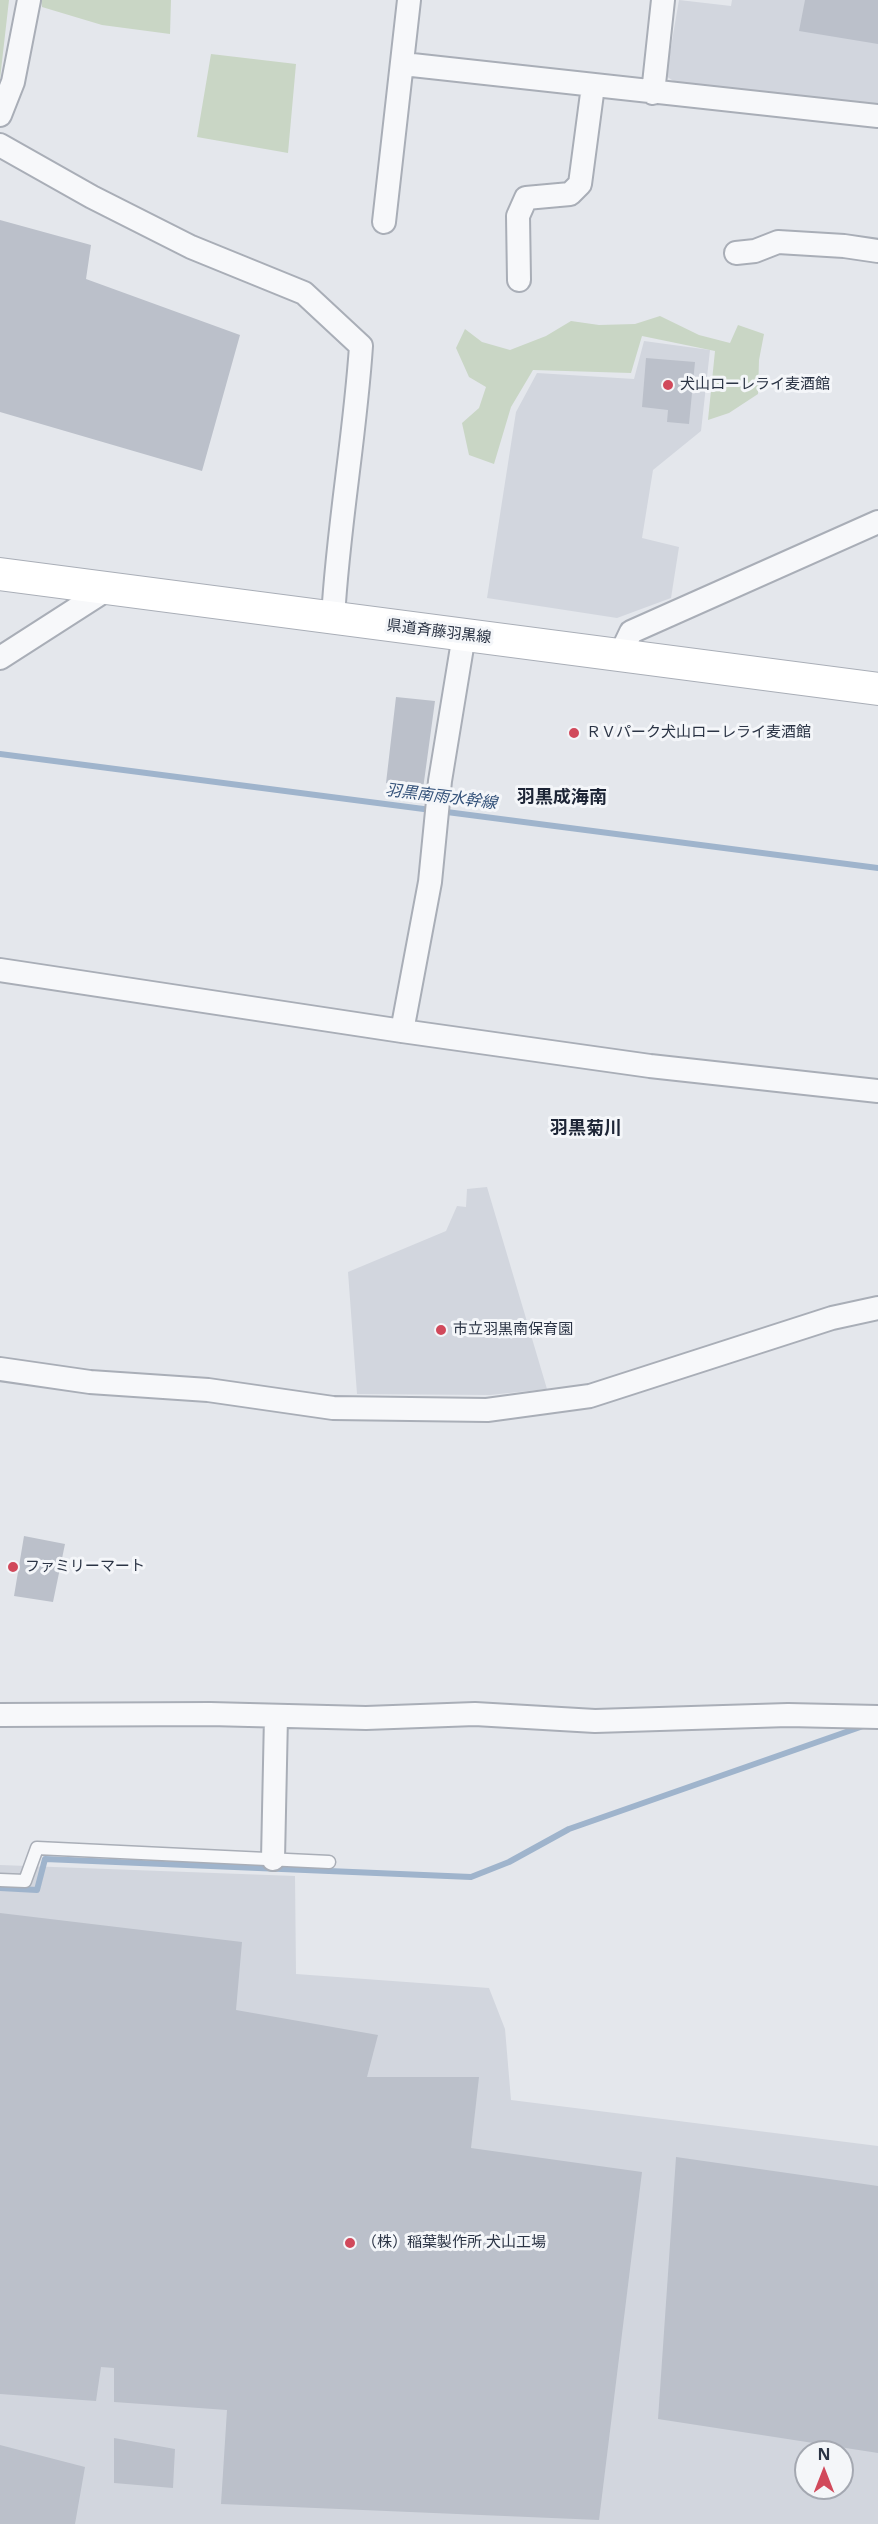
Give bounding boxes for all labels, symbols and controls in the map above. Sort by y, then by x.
place label: 犬山ローレライ麦酒館 [680,376,830,394]
marker: 犬山ローレライ麦酒館 [661,378,675,392]
street label: 県道斉藤羽黒線 [386,617,492,647]
place label: ＲＶパーク犬山ローレライ麦酒館 [586,724,811,742]
marker: ＲＶパーク犬山ローレライ麦酒館 [567,726,581,740]
water label: 羽黒南雨水幹線 [384,781,498,813]
district label: 羽黒成海南 [517,787,607,809]
district label: 羽黒菊川 [550,1118,622,1140]
place label: 市立羽黒南保育園 [453,1321,573,1339]
marker: 市立羽黒南保育園 [434,1323,448,1337]
place label: ファミリーマート [25,1558,145,1576]
marker: ファミリーマート [6,1560,20,1574]
place label: （株）稲葉製作所 犬山工場 [362,2234,546,2252]
marker: （株）稲葉製作所 犬山工場 [343,2236,357,2250]
north arrow [794,2440,854,2500]
text: N [817,2443,831,2465]

